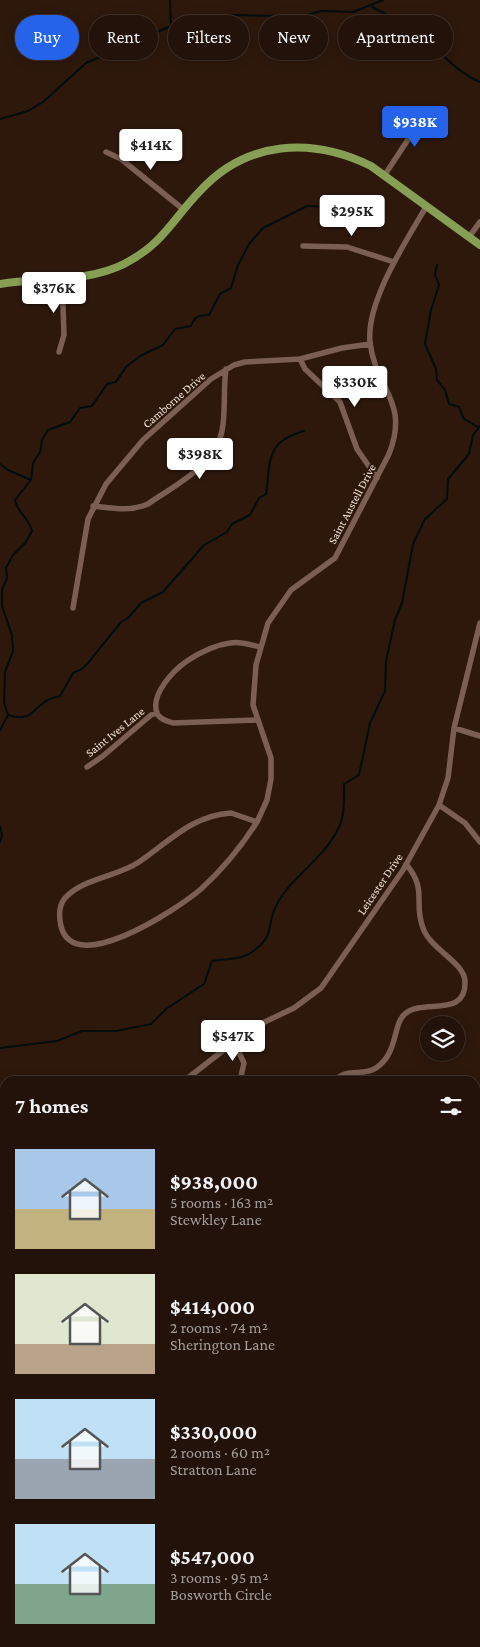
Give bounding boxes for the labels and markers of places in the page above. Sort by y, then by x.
pin: $938K [380,106,450,148]
pin: $414K [116,128,186,171]
pin: $295K [317,194,387,237]
pin: $376K [19,272,89,314]
pin: $330K [320,366,390,408]
pin: $398K [165,438,235,480]
pin: $547K [198,1020,268,1062]

